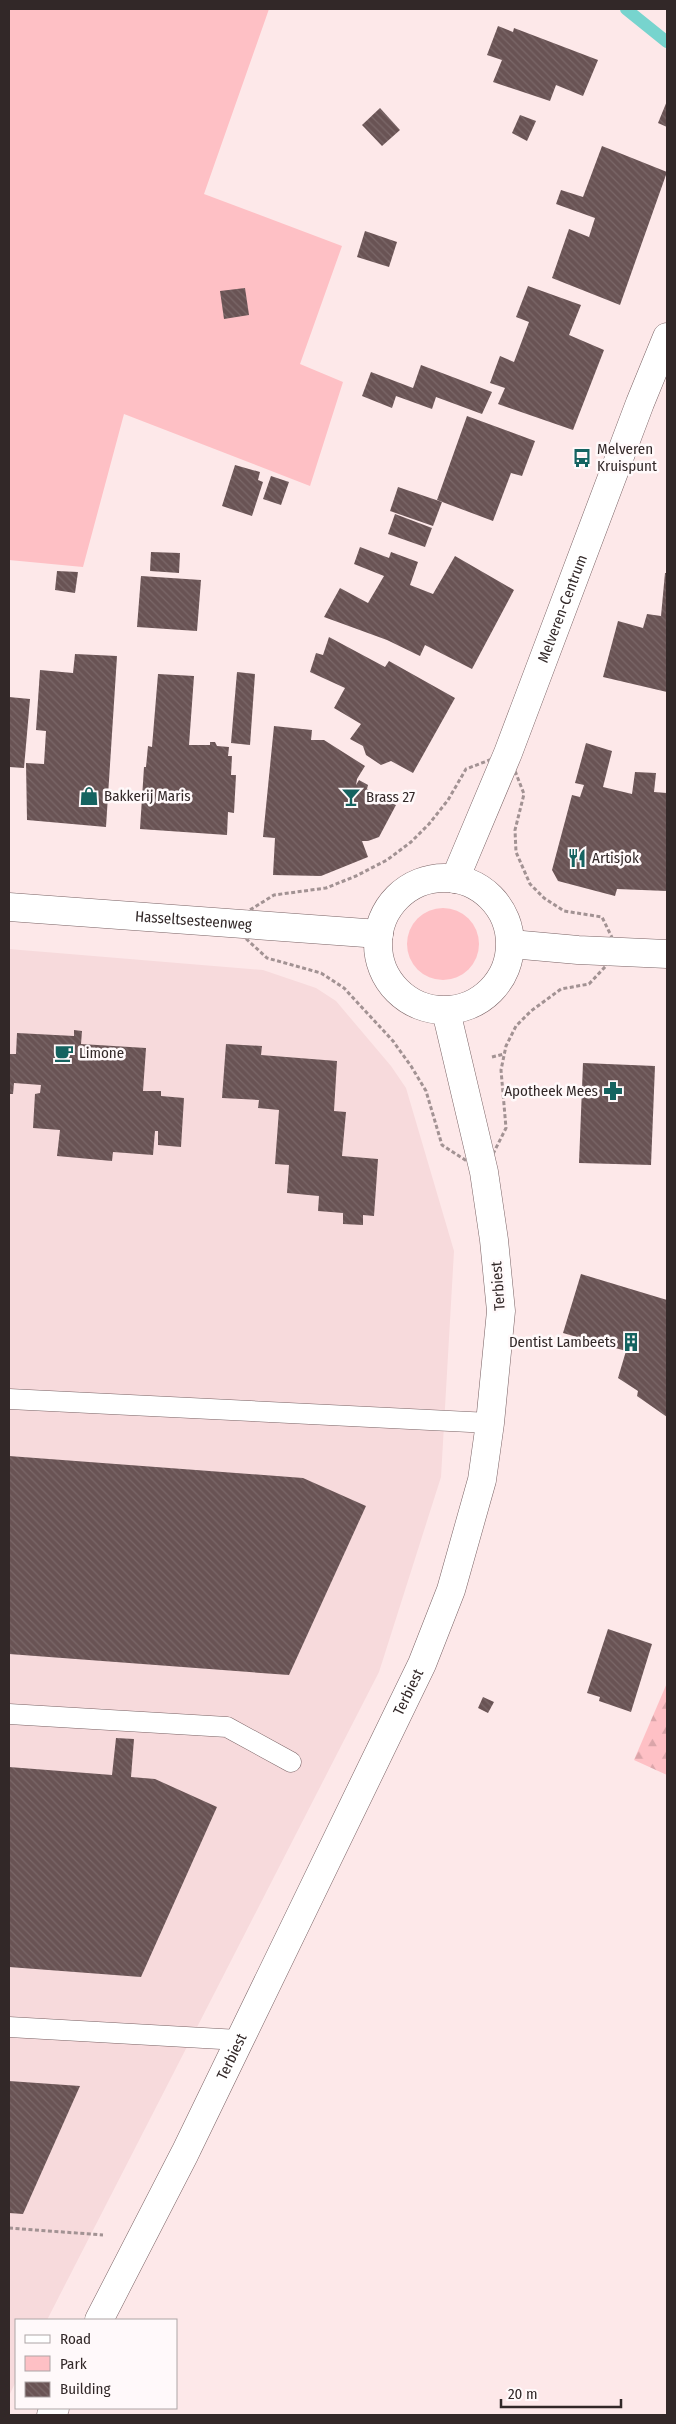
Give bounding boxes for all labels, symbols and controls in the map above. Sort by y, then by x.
place label: Melveren Kruispunt [597,440,657,475]
bus stop icon: Melveren Kruispunt [571,447,593,469]
street label: Melveren-Centrum [534,552,591,665]
shop icon: Bakkerij Maris [78,785,100,807]
bar icon: Brass 27 [340,786,362,808]
place label: Bakkerij Maris [104,787,191,805]
place label: Brass 27 [366,788,415,806]
restaurant icon: Artisjok [566,847,588,869]
place label: Artisjok [592,849,639,867]
street label: Hasseltsesteenweg [134,907,253,934]
cafe icon: Limone [53,1042,75,1064]
place label: Limone [79,1044,124,1062]
pharmacy icon: Apotheek Mees [602,1080,624,1102]
place label: Apotheek Mees [504,1082,598,1100]
street label: Terbiest [487,1261,509,1311]
building icon: Dentist Lambeets [620,1331,642,1353]
place label: Dentist Lambeets [509,1333,616,1351]
street label: Terbiest [390,1666,427,1718]
street label: Terbiest [213,2030,251,2083]
legend [15,2319,178,2409]
text: Road [60,2330,91,2348]
text: Park [60,2355,87,2373]
scale bar [501,2376,621,2408]
text: Building [60,2380,111,2398]
text: 20 m [508,2385,538,2403]

